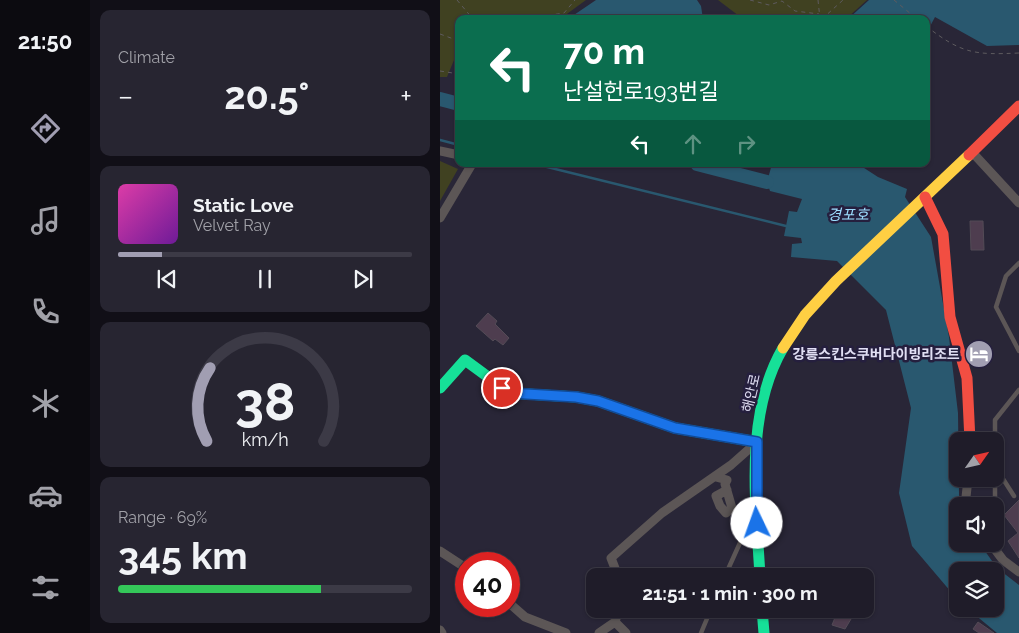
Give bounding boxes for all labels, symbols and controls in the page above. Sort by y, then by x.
text: 21:50 [18,28,72,54]
text: 70 m [563,31,645,72]
icon: left [480,35,545,100]
text: Climate [118,48,175,67]
text: 20.5° [224,73,309,118]
text: 난설헌로193번길 [563,78,719,104]
text: − [118,80,133,113]
text: + [400,80,412,113]
icon: directions [28,111,63,146]
icon: left [626,130,654,158]
icon: ahead [679,130,707,158]
icon: right [732,130,760,158]
text: Static Love [193,194,294,216]
icon: music [28,203,63,238]
water label: 경포호 [827,206,870,224]
text: Velvet Ray [193,216,271,235]
icon: previous [153,265,181,293]
icon: pause [251,265,279,293]
icon: next [349,265,377,293]
icon: phone [28,294,63,329]
hotel icon: 강릉스킨스쿠버다이빙리조트 [964,339,994,369]
place label: 강릉스킨스쿠버다이빙리조트 [793,346,960,362]
pin [481,367,523,409]
text: 38 [235,371,295,432]
street label: 해안로 [739,372,763,414]
icon: arrive [488,374,516,402]
icon: climate [28,386,63,421]
text: km/h [241,429,289,450]
north arrow [949,432,1004,488]
map controls [949,432,1004,617]
icon: car [28,478,63,513]
position arrow [730,496,782,548]
button: sound [949,497,1004,552]
text: Range · 69% [118,508,207,527]
text: 345 km [118,533,248,578]
speed limit sign: 40 [455,552,520,617]
button: layers [949,562,1004,617]
icon: filters [28,570,63,605]
text: 21:51 · 1 min · 300 m [642,582,818,604]

